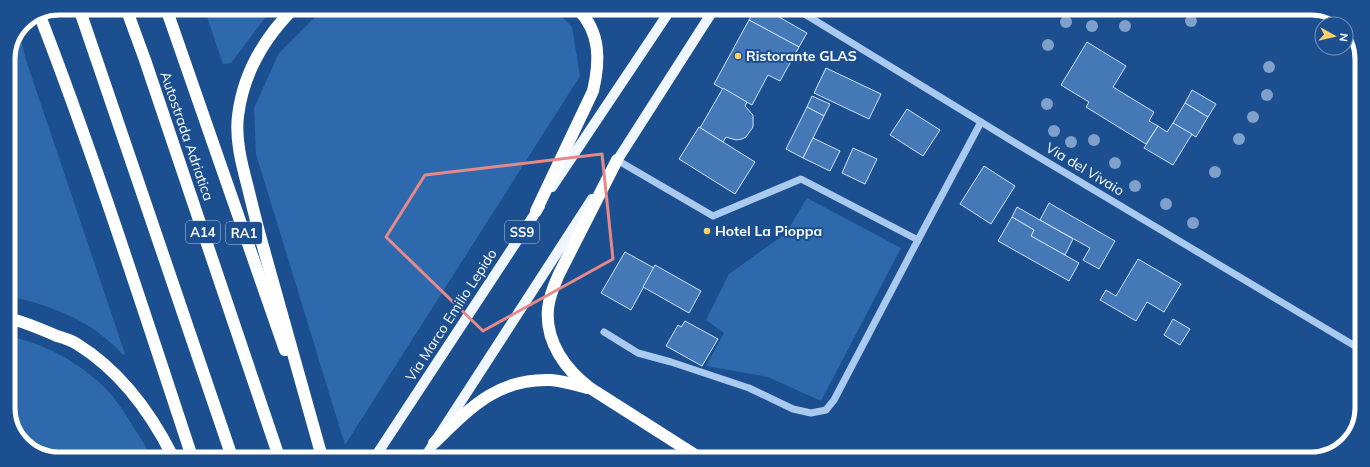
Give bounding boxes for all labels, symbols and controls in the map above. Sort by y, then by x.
north arrow [1314,16,1354,56]
text: N [1336,32,1351,42]
place label: Ristorante GLAS [746,47,857,65]
marker: Ristorante GLAS [733,51,743,61]
street label: Autostrada Adriatica [156,69,218,203]
street label: Via del Vivaio [1043,139,1127,199]
road number: A14 [186,221,220,243]
road number: SS9 [505,221,539,243]
road number: RA1 [226,222,262,244]
place label: Hotel La Pioppa [715,222,822,240]
marker: Hotel La Pioppa [702,226,712,236]
street label: Via Marco Emilio Lepido [401,245,501,385]

